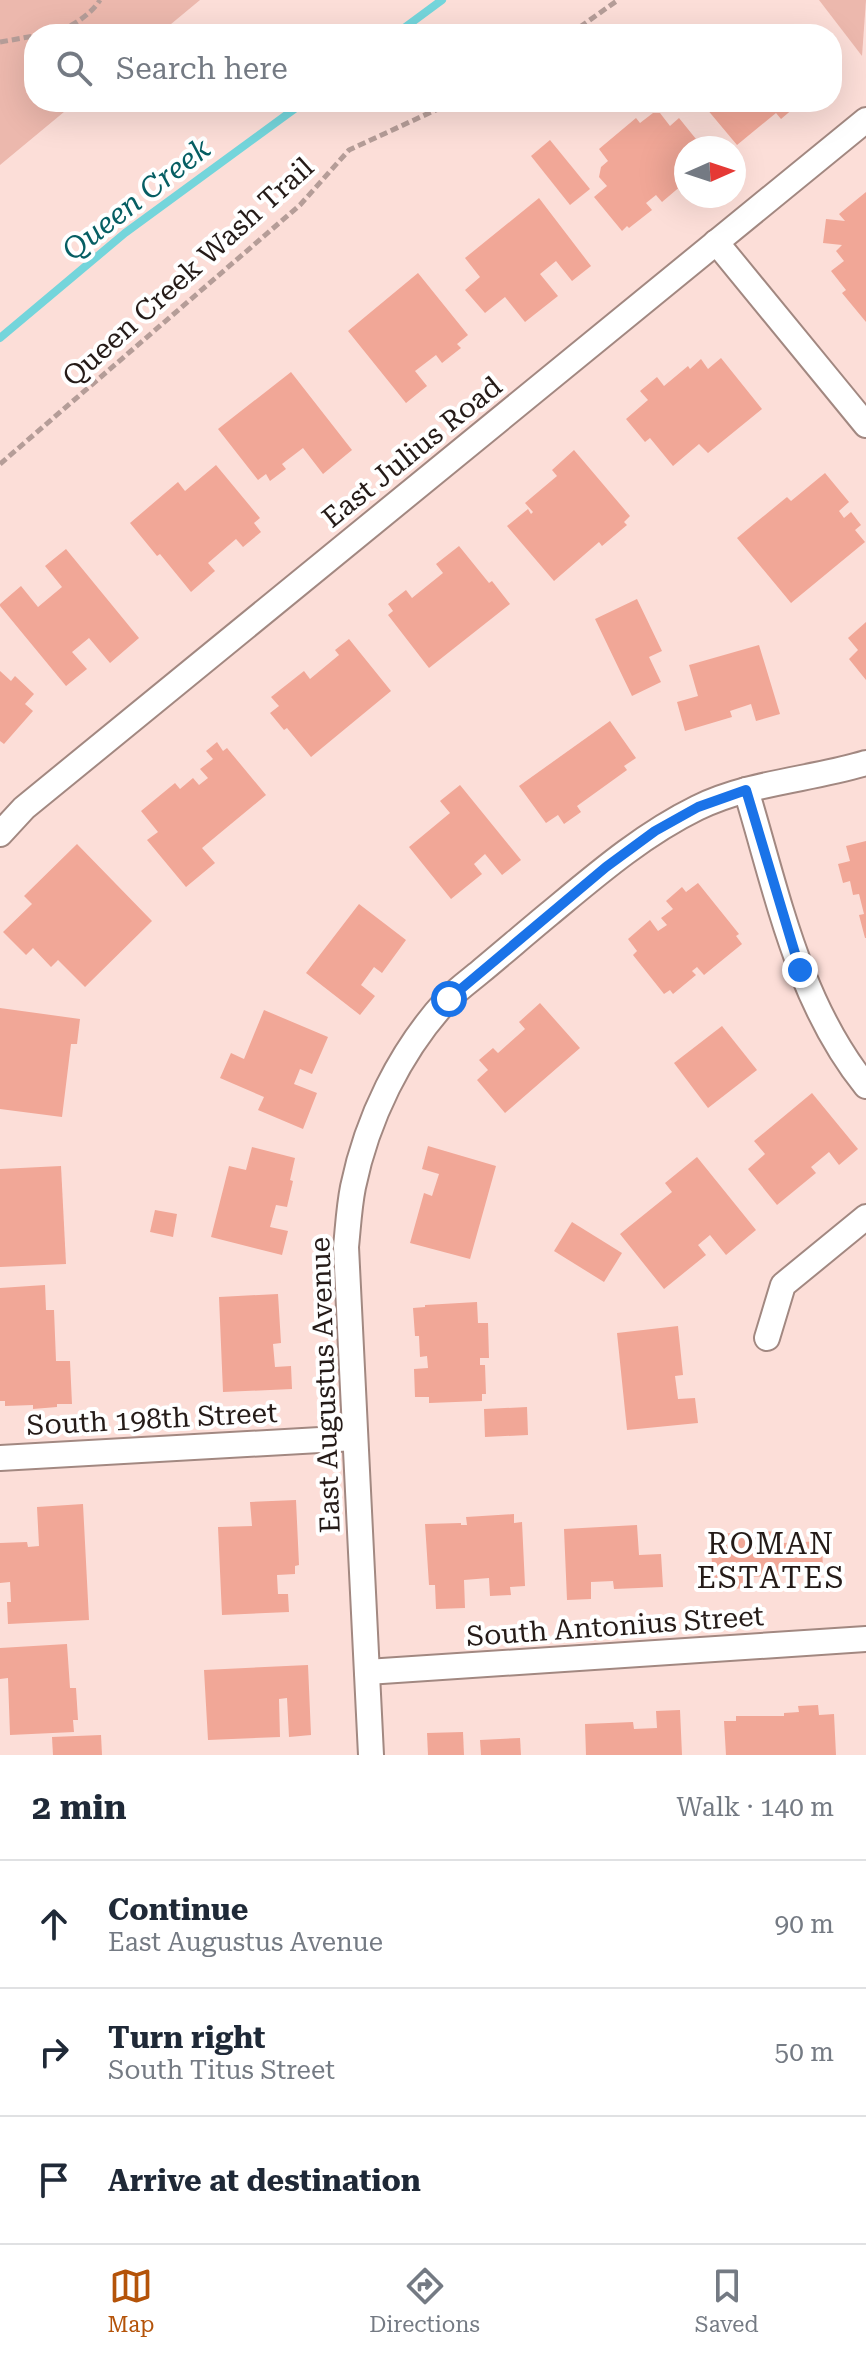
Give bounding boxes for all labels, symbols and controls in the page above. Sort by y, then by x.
search box [24,24,842,112]
icon: search [52,46,96,90]
text: Search here [116,51,288,86]
water label: Queen Creek [55,130,217,267]
north arrow [674,136,746,208]
street label: Queen Creek Wash Trail [56,150,320,393]
street label: East Julius Road [316,370,508,534]
route end [782,952,818,988]
route start [431,981,467,1017]
street label: East Augustus Avenue [303,1236,347,1534]
street label: South 198th Street [26,1396,278,1442]
district label: ROMAN ESTATES [697,1526,845,1595]
street label: South Antonius Street [465,1599,765,1653]
text: 2 min [32,1787,127,1827]
text: Walk · 140 m [676,1792,834,1822]
text: Continue [108,1892,248,1927]
icon: ahead [32,1902,76,1946]
text: 90 m [775,1909,834,1939]
text: East Augustus Avenue [108,1927,383,1957]
text: Turn right [108,2020,265,2055]
icon: right [32,2030,76,2074]
text: 50 m [775,2037,834,2067]
text: South Titus Street [108,2055,335,2085]
icon: arrive [32,2158,76,2202]
text: Arrive at destination [108,2163,421,2198]
tab: Map [107,2264,154,2337]
tab: Directions [369,2264,480,2337]
tab: Saved [695,2264,759,2337]

